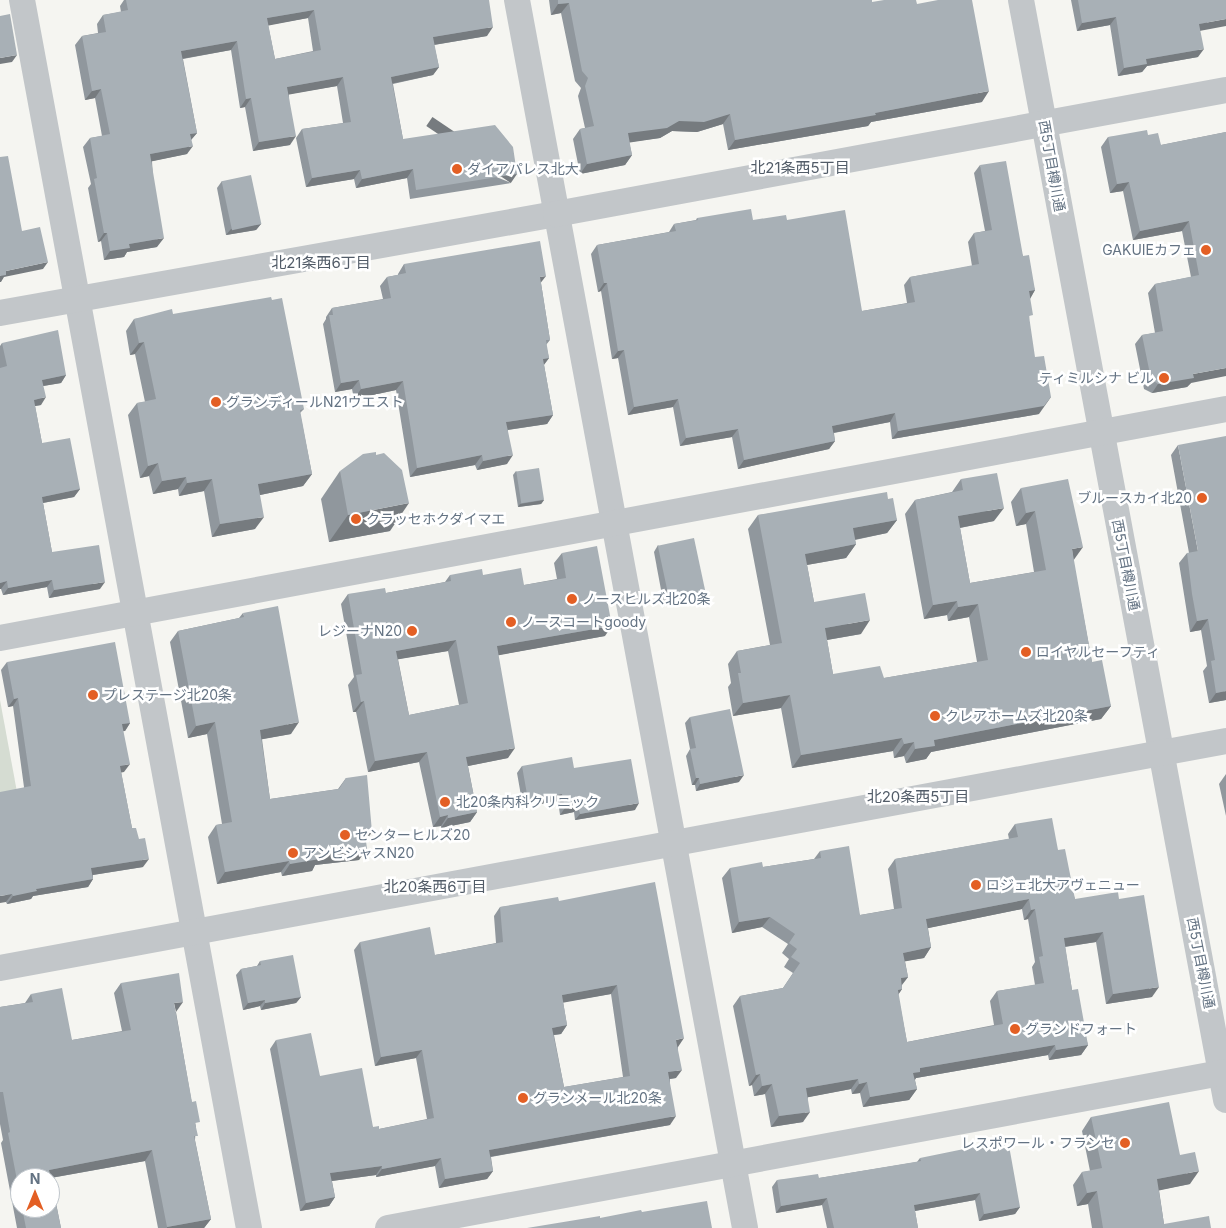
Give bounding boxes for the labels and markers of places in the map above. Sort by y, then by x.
place label: ダイアパレス北大 [467,161,579,177]
marker: ダイアパレス北大 [451,163,463,175]
place label: GAKUIEカフェ [1102,242,1196,258]
marker: GAKUIEカフェ [1200,244,1212,256]
place label: ティミルシナ ビル [1038,370,1154,386]
marker: ティミルシナ ビル [1158,372,1170,384]
place label: グランディールN21ウエスト [226,394,405,410]
marker: グランディールN21ウエスト [210,396,222,408]
place label: ブルースカイ北20 [1077,490,1192,506]
marker: ブルースカイ北20 [1196,492,1208,504]
place label: クラッセホクダイマエ [366,511,506,527]
marker: クラッセホクダイマエ [350,513,362,525]
place label: ノースヒルズ北20条 [582,591,711,607]
marker: ノースヒルズ北20条 [566,593,578,605]
place label: ノースコートgoody [521,614,647,630]
marker: ノースコートgoody [505,616,517,628]
place label: レジーナN20 [318,623,402,639]
marker: レジーナN20 [406,625,418,637]
place label: ロイヤルセーフティ [1036,644,1162,660]
marker: ロイヤルセーフティ [1020,646,1032,658]
place label: プレステージ北20条 [103,687,232,703]
marker: プレステージ北20条 [87,689,99,701]
place label: クレアホームズ北20条 [945,708,1088,724]
marker: クレアホームズ北20条 [929,710,941,722]
place label: 北20条内科クリニック [456,794,599,810]
marker: 北20条内科クリニック [438,795,452,809]
place label: センターヒルズ20 [355,827,470,843]
marker: センターヒルズ20 [339,829,351,841]
place label: アンビシャスN20 [303,845,415,861]
marker: アンビシャスN20 [287,847,299,859]
place label: ロジェ北大アヴェニュー [986,877,1140,893]
marker: ロジェ北大アヴェニュー [970,879,982,891]
place label: グランドフォート [1025,1021,1137,1037]
marker: グランドフォート [1009,1023,1021,1035]
place label: グランメール北20条 [533,1090,662,1106]
marker: グランメール北20条 [517,1092,529,1104]
place label: レスポワール・フランセ [961,1135,1115,1151]
marker: レスポワール・フランセ [1119,1137,1131,1149]

